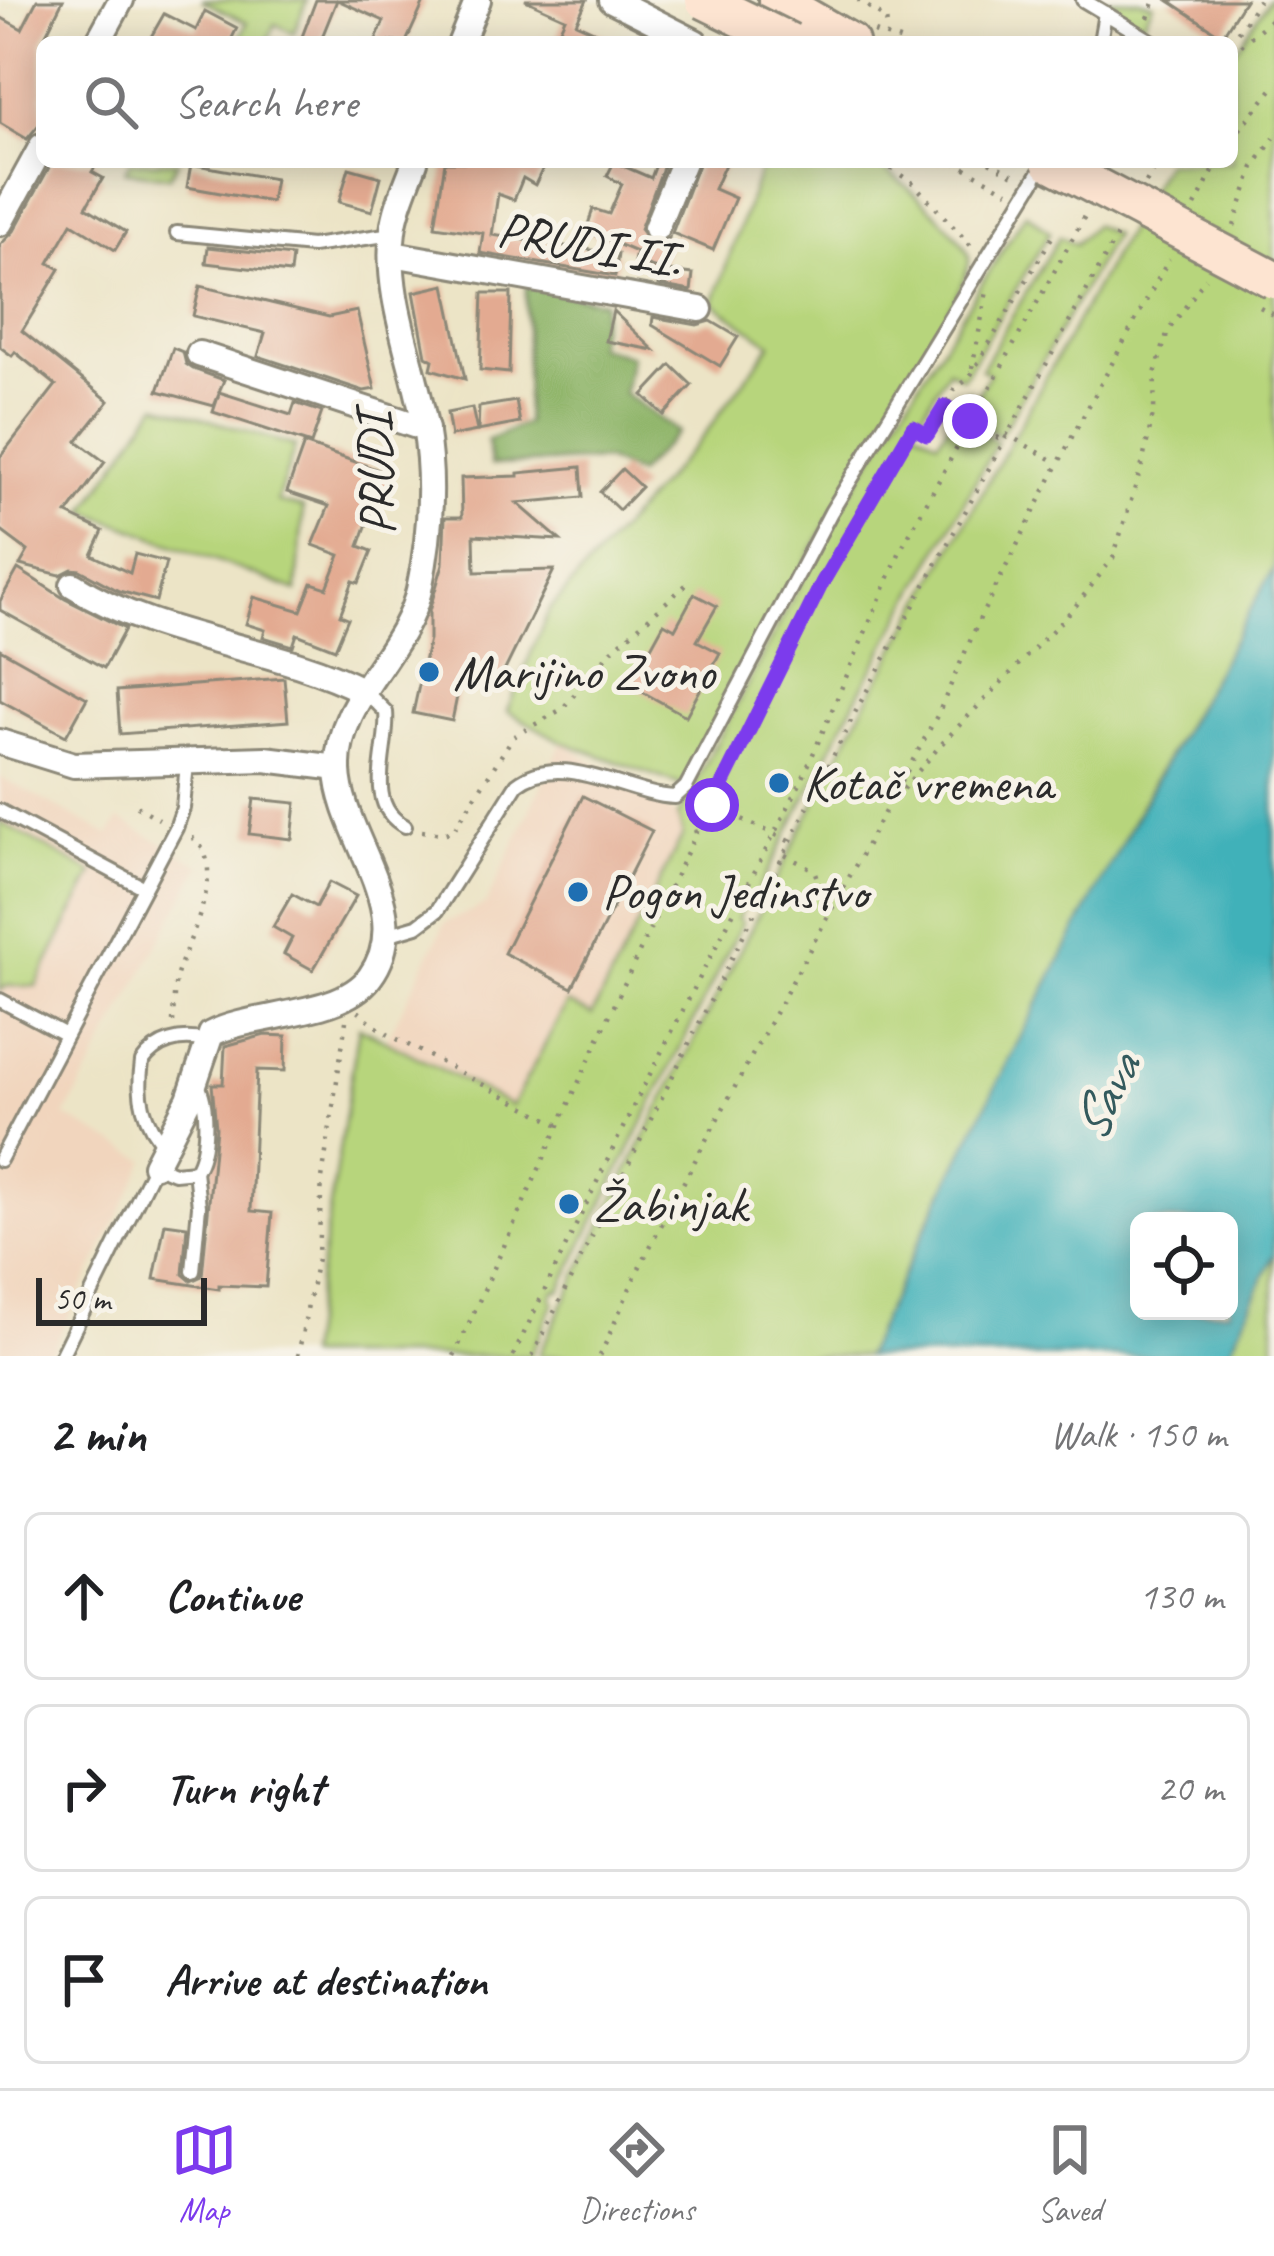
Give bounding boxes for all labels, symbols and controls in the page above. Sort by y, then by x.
search box [36,36,1238,168]
icon: search [78,69,144,135]
text: Search here [174,74,357,131]
street label: PRUDI II. [493,196,688,292]
route end [943,394,997,448]
street label: PRUDI [341,401,409,536]
place label: Marijino Zvono [453,640,718,704]
marker: Marijino Zvono [416,659,442,685]
place label: Kotač vremena [803,751,1057,815]
marker: Kotač vremena [766,770,792,796]
route start [685,778,739,832]
place label: Pogon Jedinstvo [602,860,872,924]
marker: Pogon Jedinstvo [565,879,591,905]
water label: Sava [1055,1039,1157,1152]
place label: Žabinjak [593,1172,750,1236]
marker: Žabinjak [556,1191,582,1217]
map controls [1130,1212,1238,1320]
button: locate [1130,1212,1238,1320]
scale bar [36,1272,207,1325]
text: 50 m [54,1278,110,1320]
text: 2 min [48,1402,146,1466]
text: Walk · 150 m [1050,1410,1226,1459]
icon: ahead [51,1563,117,1629]
text: Continue [165,1568,299,1625]
text: 130 m [1139,1572,1223,1621]
icon: right [51,1755,117,1821]
text: Turn right [165,1760,323,1817]
text: 20 m [1157,1764,1223,1813]
icon: arrive [51,1947,117,2013]
text: Arrive at destination [165,1952,487,2009]
tab: Map [171,2117,237,2231]
tab: Directions [580,2117,694,2231]
tab: Saved [1037,2117,1103,2231]

